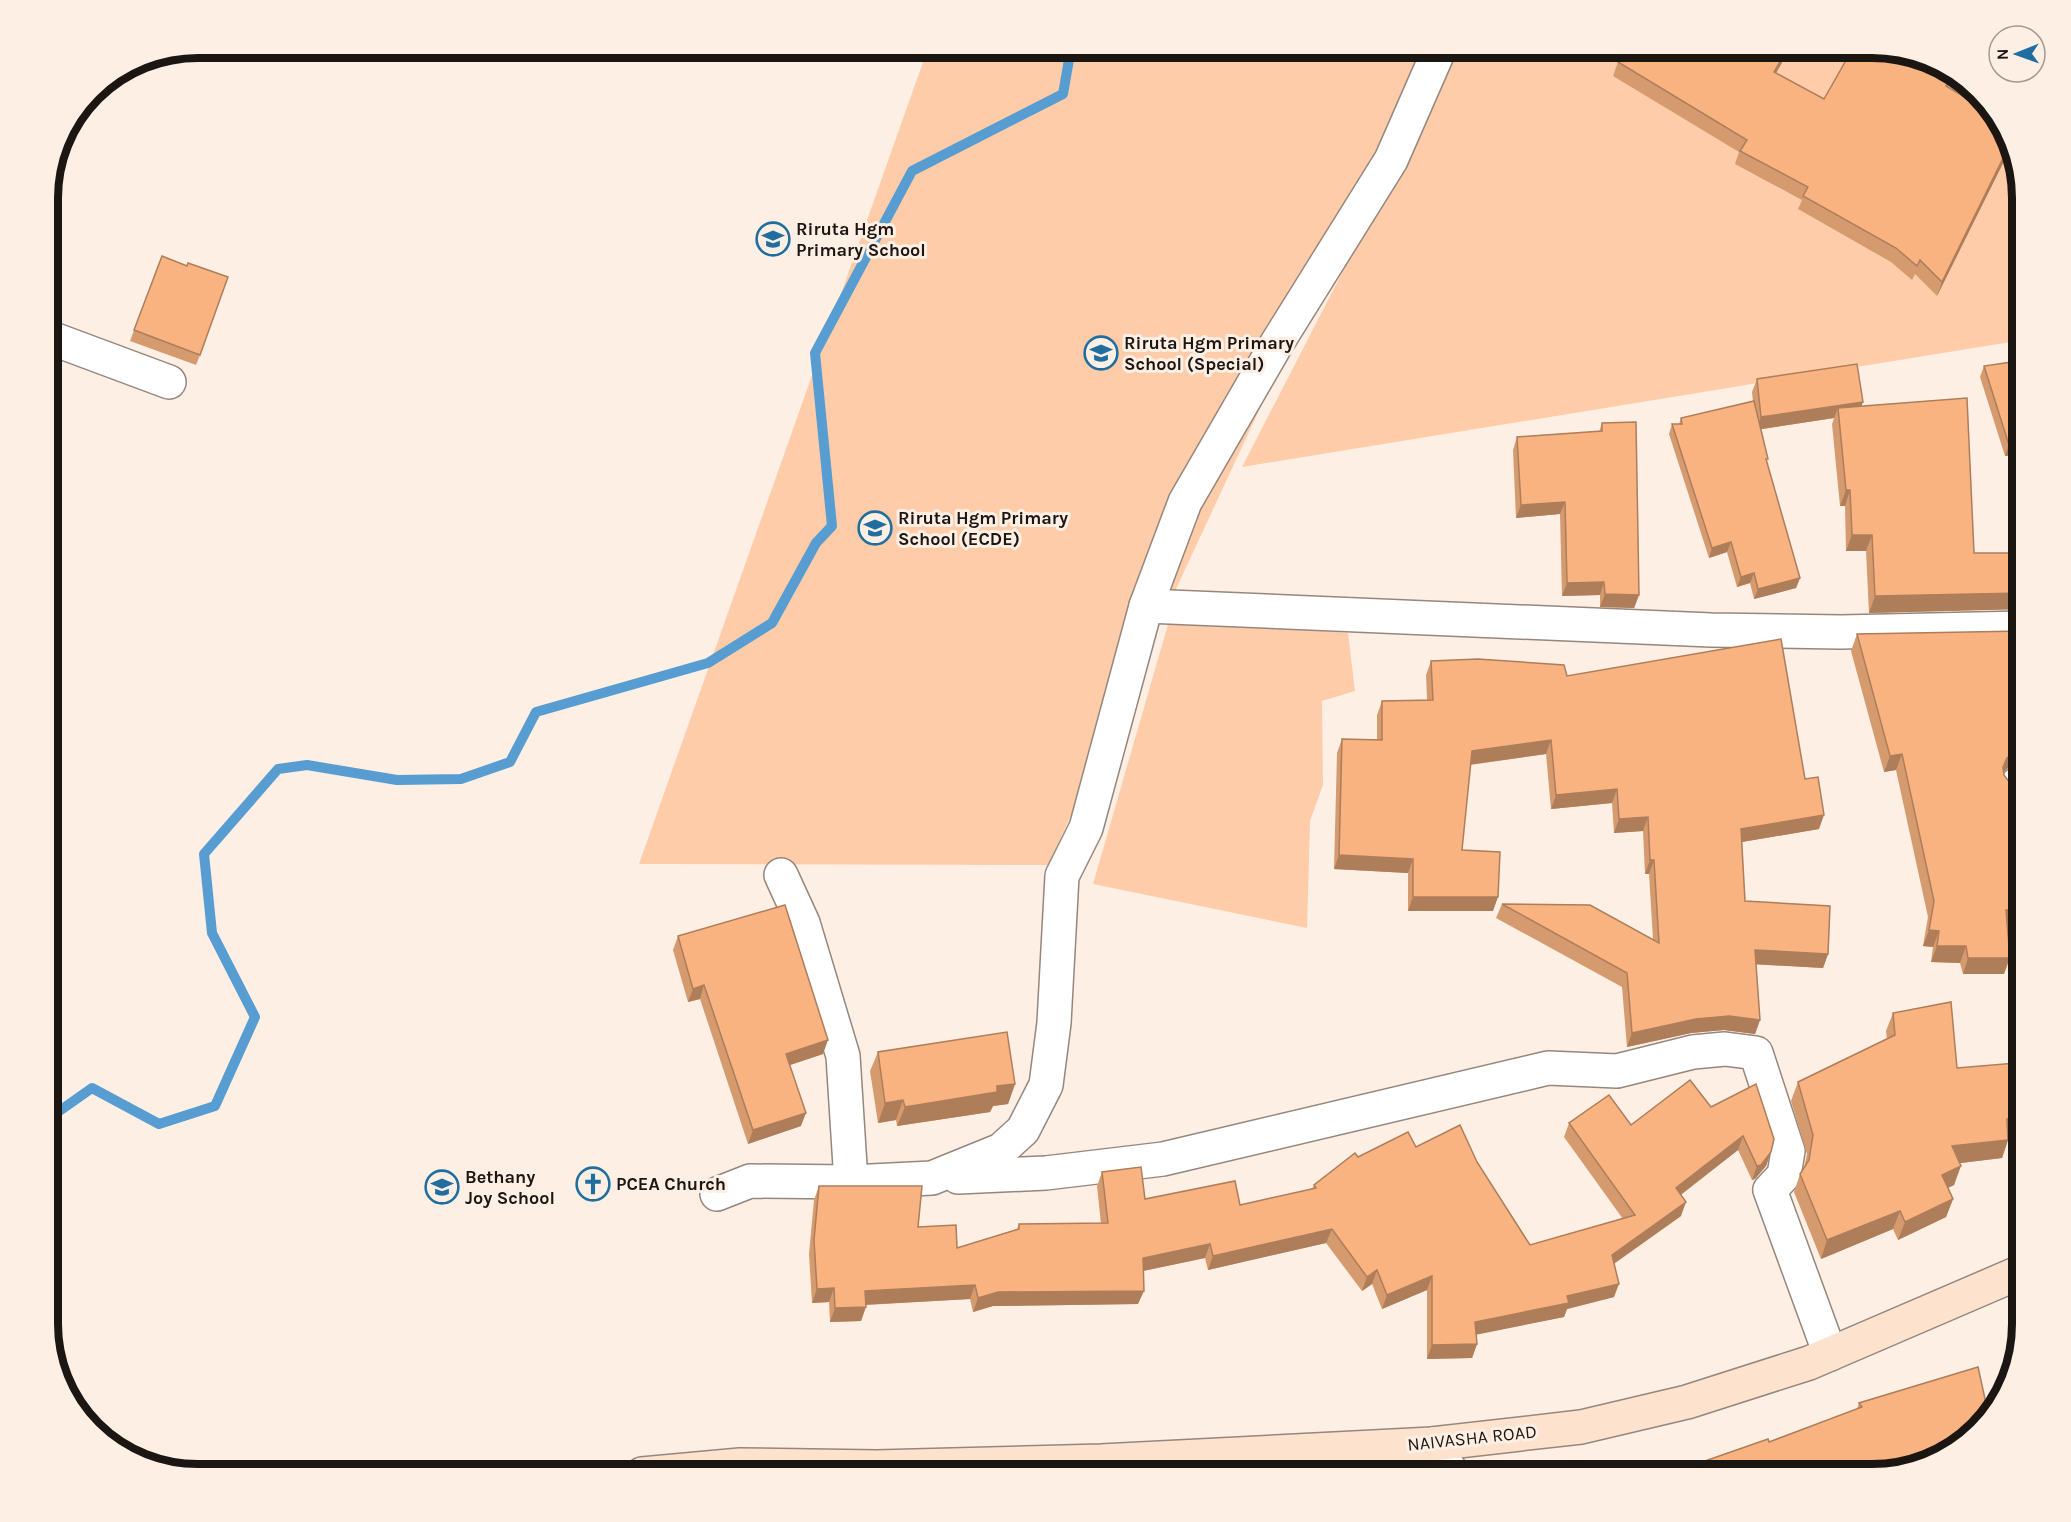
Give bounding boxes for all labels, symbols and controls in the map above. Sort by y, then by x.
north arrow [1987,24,2047,84]
text: N [1993,48,2012,60]
place label: Riruta Hgm Primary School [796,218,926,261]
school or university icon: Riruta Hgm Primary School [755,221,791,257]
place label: Riruta Hgm Primary School (Special) [1124,332,1294,375]
school or university icon: Riruta Hgm Primary School (Special) [1083,335,1119,371]
place label: Riruta Hgm Primary School (ECDE) [898,507,1068,550]
school or university icon: Riruta Hgm Primary School (ECDE) [857,510,893,546]
place label: Bethany Joy School [465,1166,555,1209]
church icon: PCEA Church [575,1166,611,1202]
school or university icon: Bethany Joy School [424,1169,460,1205]
place label: PCEA Church [616,1173,726,1195]
street label: NAIVASHA ROAD [1406,1420,1538,1456]

